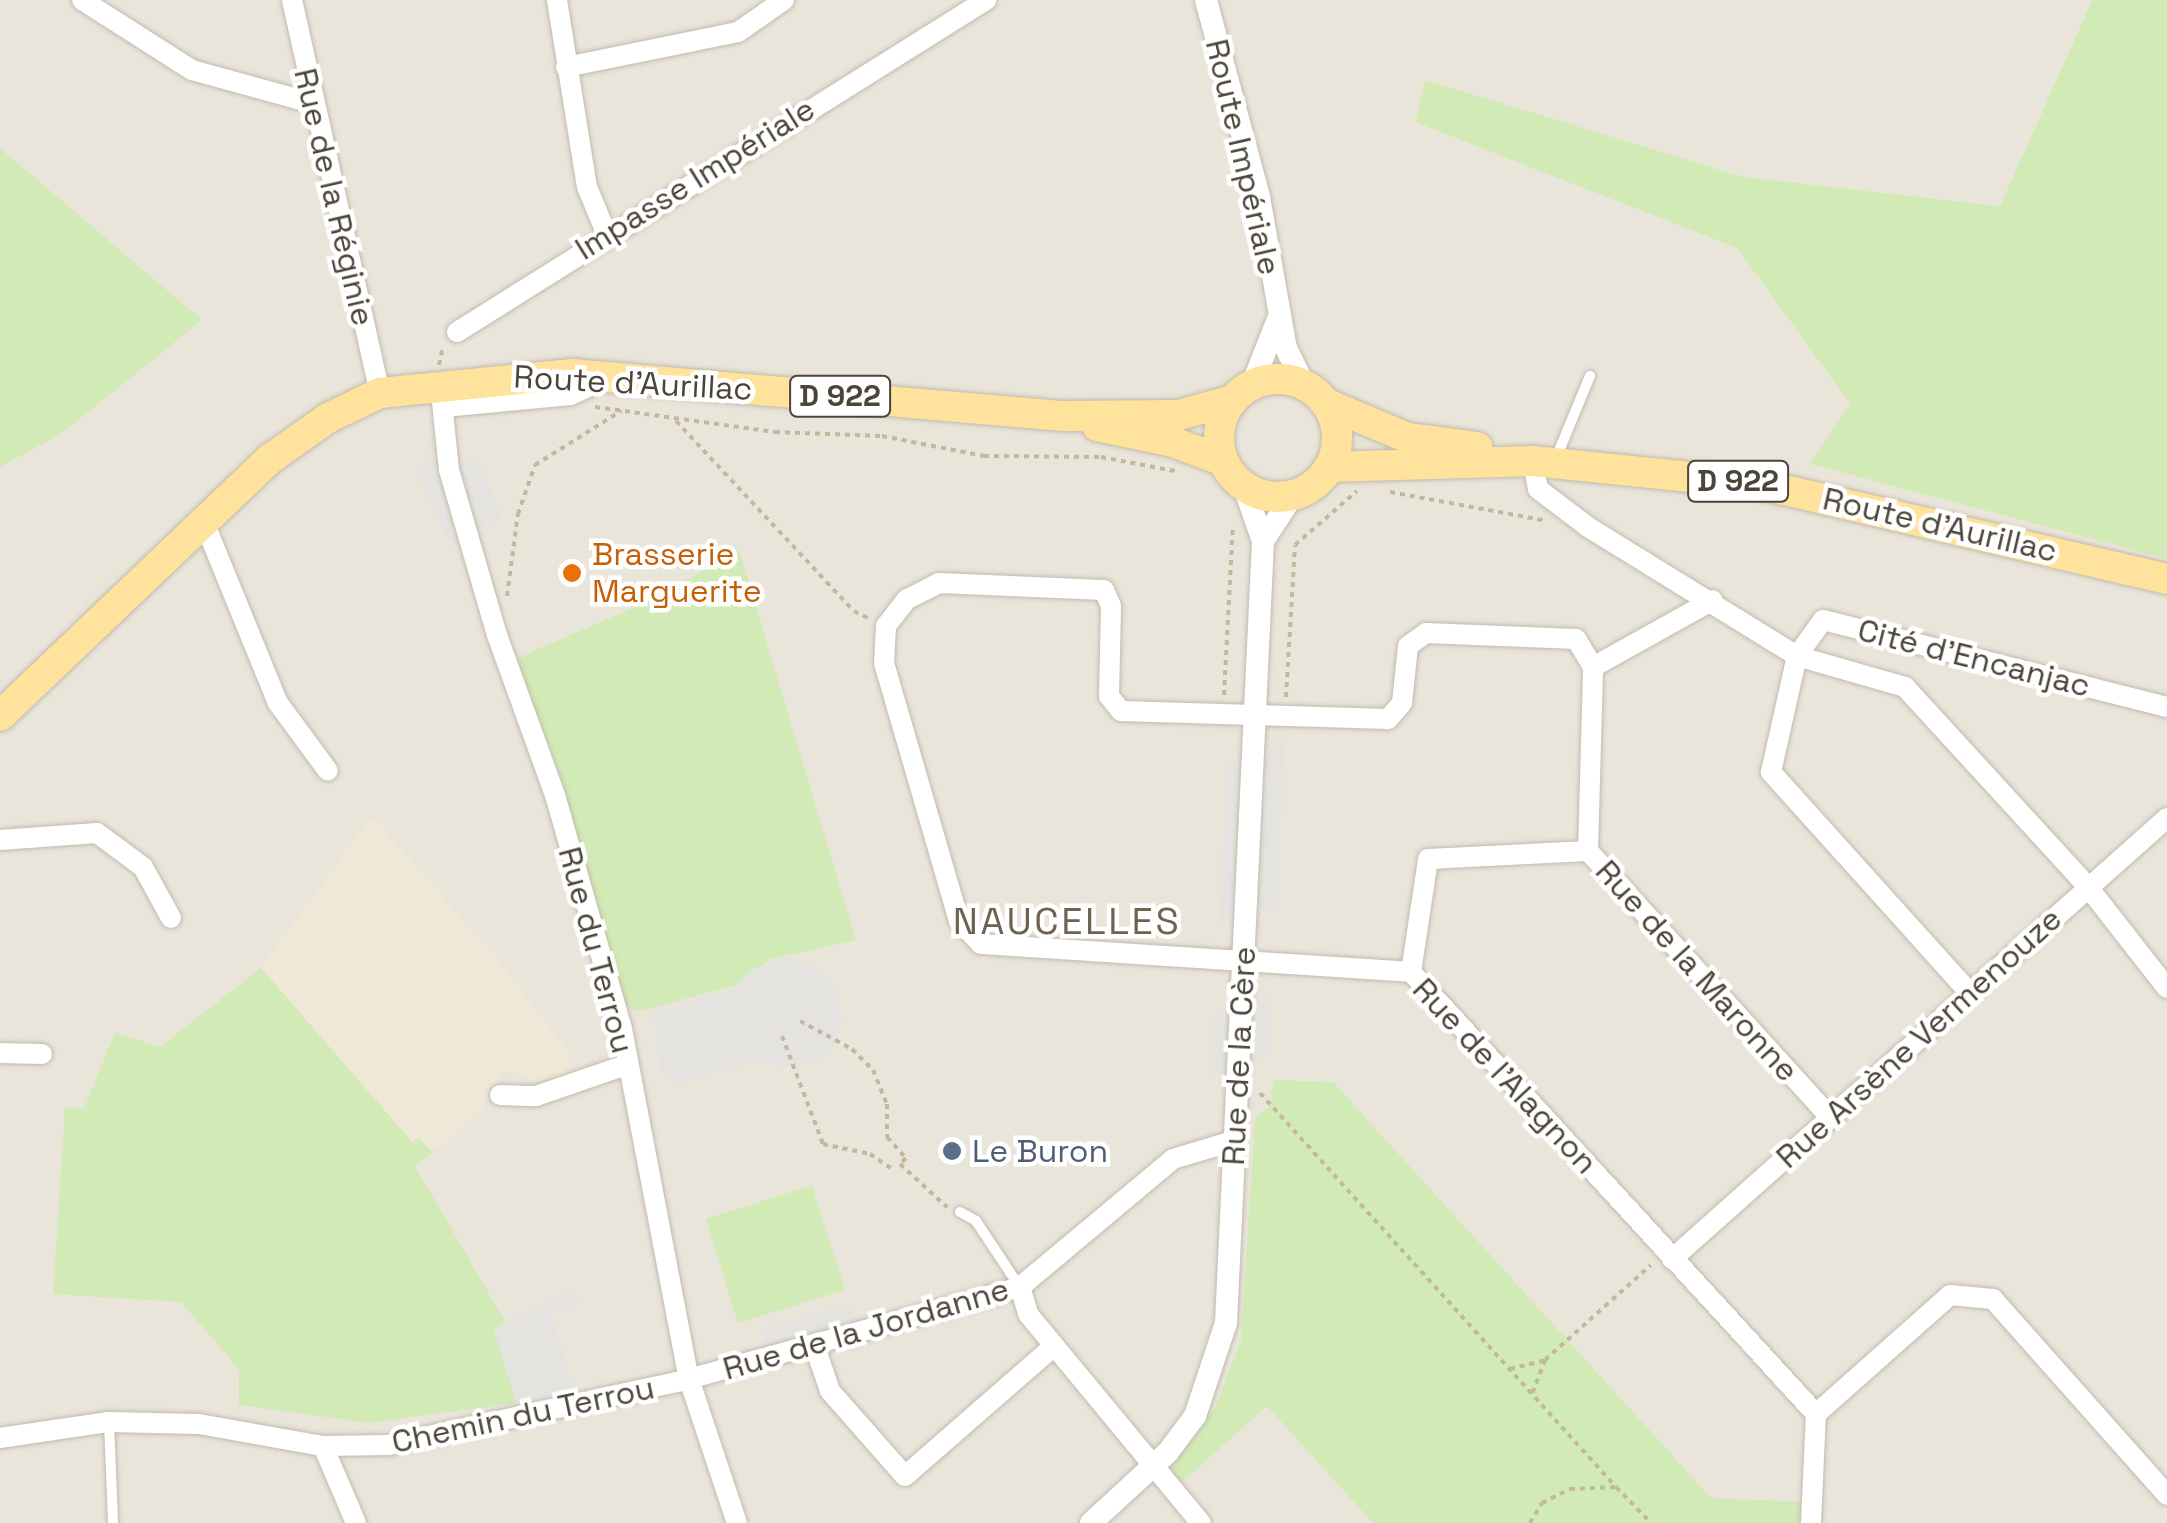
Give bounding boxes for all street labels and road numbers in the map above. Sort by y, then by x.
street label: Route Impériale [1197,35,1289,279]
street label: Rue de la Réginie [286,65,382,329]
street label: Impasse Impériale [568,90,822,268]
street label: Route d'Aurillac [513,358,753,408]
road number: D 922 [788,371,892,421]
road number: D 922 [1686,456,1790,506]
street label: Route d'Aurillac [1819,479,2061,571]
street label: Cité d'Encanjac [1854,611,2094,705]
street label: Rue du Terrou [550,842,642,1058]
street label: Rue de la Maronne [1587,852,1807,1090]
street label: Rue Arsène Vermenouze [1768,899,2070,1177]
street label: Rue de la Cère [1214,946,1264,1166]
street label: Rue de l'Alagnon [1405,970,1605,1182]
street label: Rue de la Jordanne [719,1270,1013,1388]
street label: Chemin du Terrou [388,1368,658,1462]

